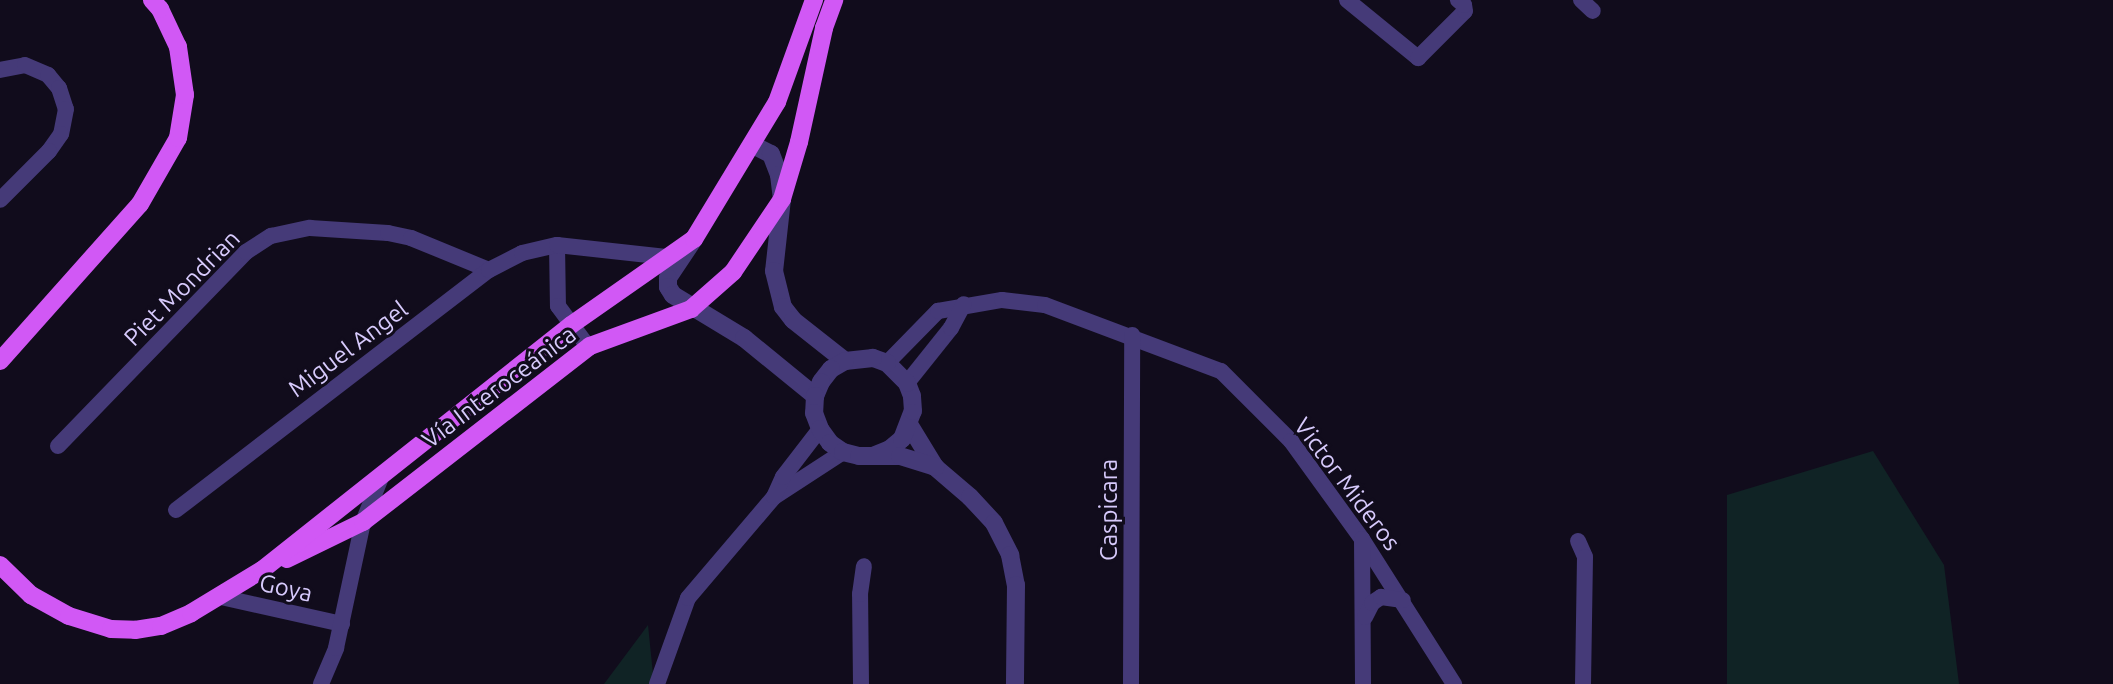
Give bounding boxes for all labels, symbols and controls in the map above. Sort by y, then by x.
street label: Piet Mondrian [118,224,246,352]
street label: Miguel Angel [283,295,413,403]
street label: Vía Interoceánica [417,320,581,454]
street label: Victor Mideros [1288,412,1406,556]
street label: Caspicara [1095,459,1123,561]
street label: Goya [257,568,315,608]

